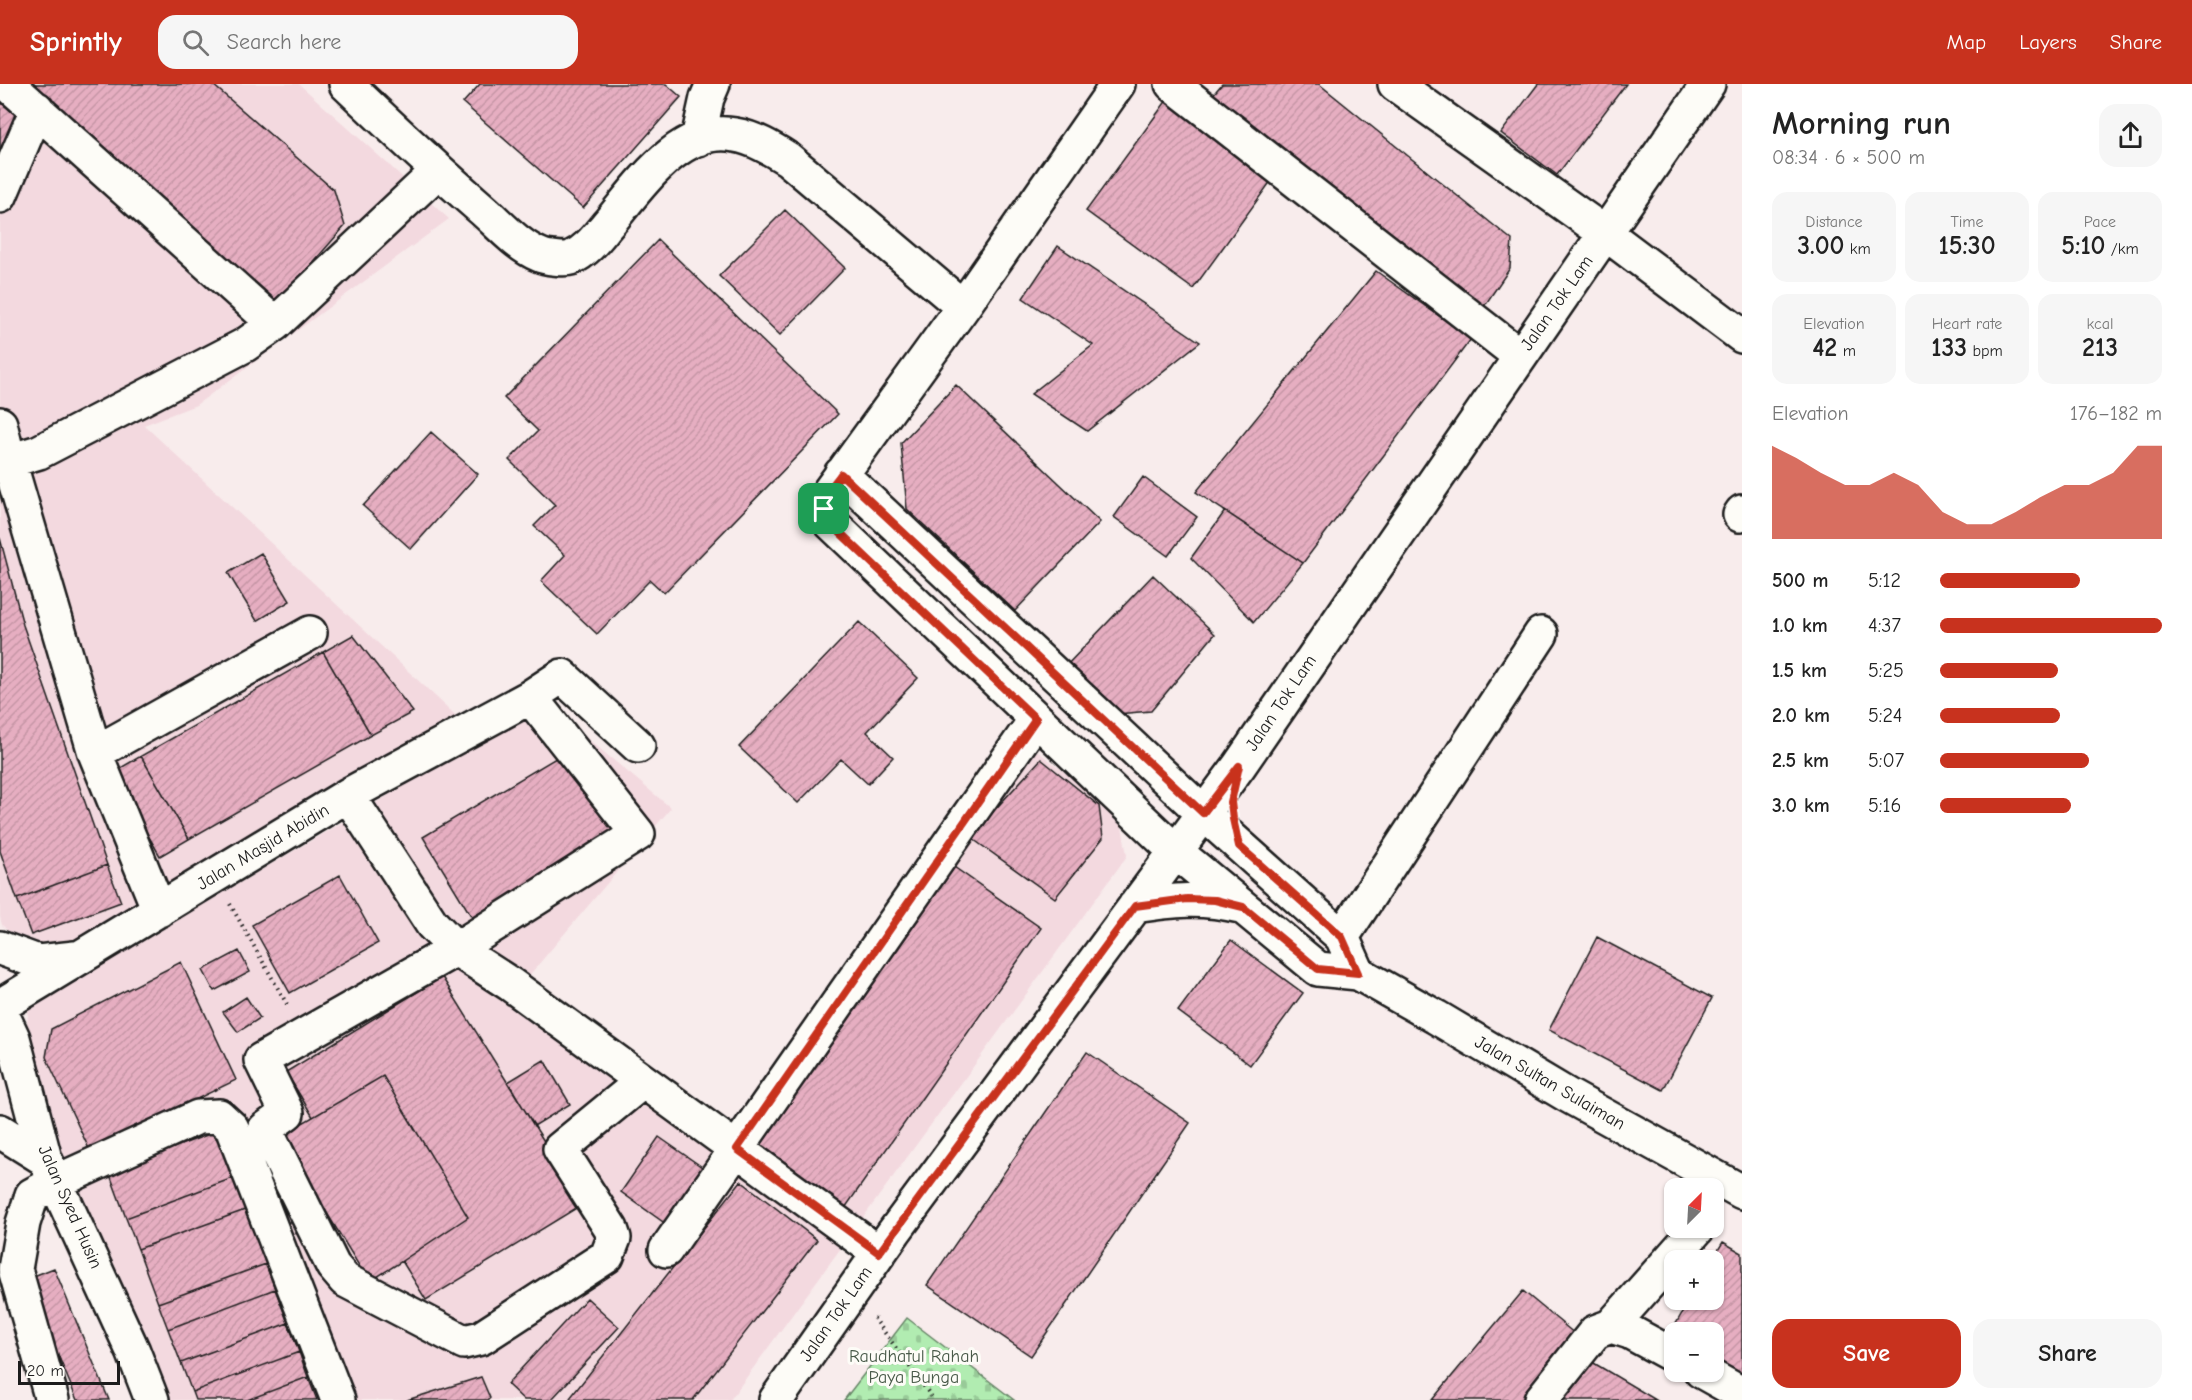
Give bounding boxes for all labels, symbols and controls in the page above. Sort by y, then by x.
search box [158,15,578,69]
text: Sprintly [30,26,122,58]
icon: search [179,26,212,59]
text: Search here [227,29,341,55]
text: Map [1947,30,1986,54]
text: Layers [2019,30,2077,54]
text: Share [2110,30,2162,54]
text: Morning run [1772,104,1951,142]
button: share [2099,104,2162,167]
text: 08:34 · 6 × 500 m [1772,146,1925,169]
text: Distance [1805,213,1863,231]
text: Time [1950,213,1984,231]
text: Pace [2084,213,2116,231]
text: 3.00 [1797,231,1844,261]
text: 15:30 [1938,231,1996,261]
text: 5:10 [2061,231,2105,261]
text: km [1844,240,1871,258]
text: /km [2105,240,2139,258]
street label: Jalan Tok Lam [1516,251,1598,355]
text: Elevation [1803,315,1865,333]
text: Heart rate [1932,315,2002,333]
text: kcal [2087,315,2113,333]
text: 42 [1812,333,1837,363]
text: 133 [1931,333,1967,363]
text: 213 [2082,333,2118,363]
text: m [1837,342,1856,360]
text: bpm [1967,342,2003,360]
text: Elevation [1772,402,1849,425]
text: 176–182 m [2070,402,2162,425]
pin [798,483,849,534]
icon: arrive [807,492,840,525]
text: 500 m [1772,569,1829,592]
text: 5:12 [1868,569,1901,592]
text: 1.0 km [1772,614,1828,637]
text: 4:37 [1868,614,1901,637]
street label: Jalan Tok Lam [1241,651,1321,755]
text: 1.5 km [1772,659,1827,682]
text: 5:25 [1868,659,1904,682]
text: 2.0 km [1772,704,1830,727]
text: 5:24 [1868,704,1903,727]
text: 2.5 km [1772,749,1829,772]
text: 5:07 [1868,749,1904,772]
text: 3.0 km [1772,794,1830,817]
text: 5:16 [1868,794,1901,817]
street label: Jalan Masjid Abidin [193,799,333,895]
street label: Jalan Sultan Sulaiman [1471,1031,1629,1135]
street label: Jalan Syed Husin [33,1142,107,1272]
north arrow [1664,1178,1724,1238]
map controls [1664,1178,1724,1382]
button: + [1664,1250,1724,1310]
street label: Jalan Tok Lam [795,1262,877,1366]
button: Save [1772,1319,1961,1388]
button: Share [1973,1319,2162,1388]
button: − [1664,1322,1724,1382]
park label: Raudhatul Rahah Paya Bunga [849,1346,979,1388]
scale bar [18,1358,120,1386]
text: 20 m [27,1362,64,1380]

